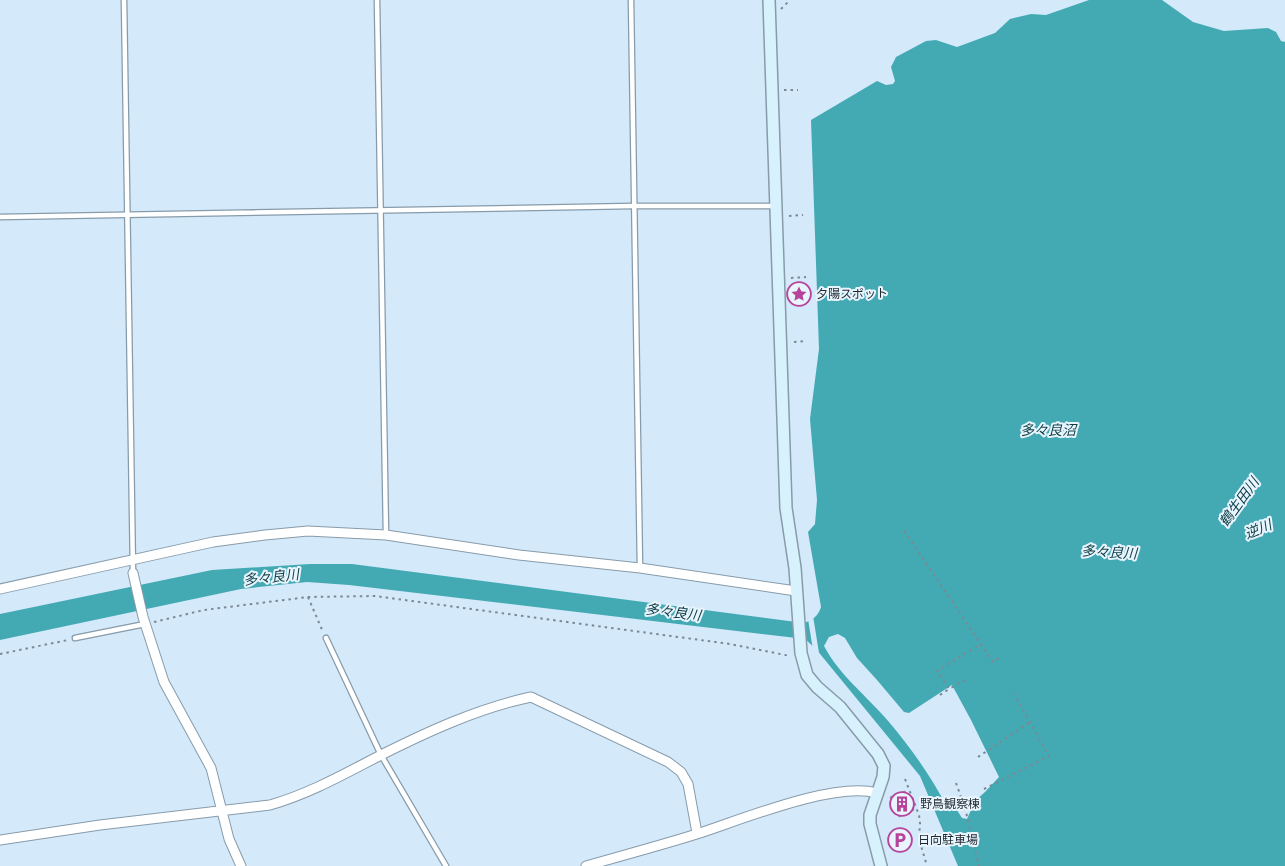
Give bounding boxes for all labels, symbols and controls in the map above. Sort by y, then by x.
place icon: 夕陽スポット [786,281,812,307]
place label: 夕陽スポット [816,287,888,303]
water label: 多々良沼 [1020,423,1078,440]
water label: 鶴生田川 [1217,474,1265,531]
water label: 逆川 [1242,517,1277,544]
water label: 多々良川 [1081,544,1139,564]
water label: 多々良川 [242,567,302,590]
water label: 多々良川 [644,602,704,626]
building icon: 野鳥観察棟 [889,791,915,817]
place label: 野鳥観察棟 [920,797,980,813]
parking icon: 日向駐車場 [887,827,913,853]
place label: 日向駐車場 [918,833,978,849]

